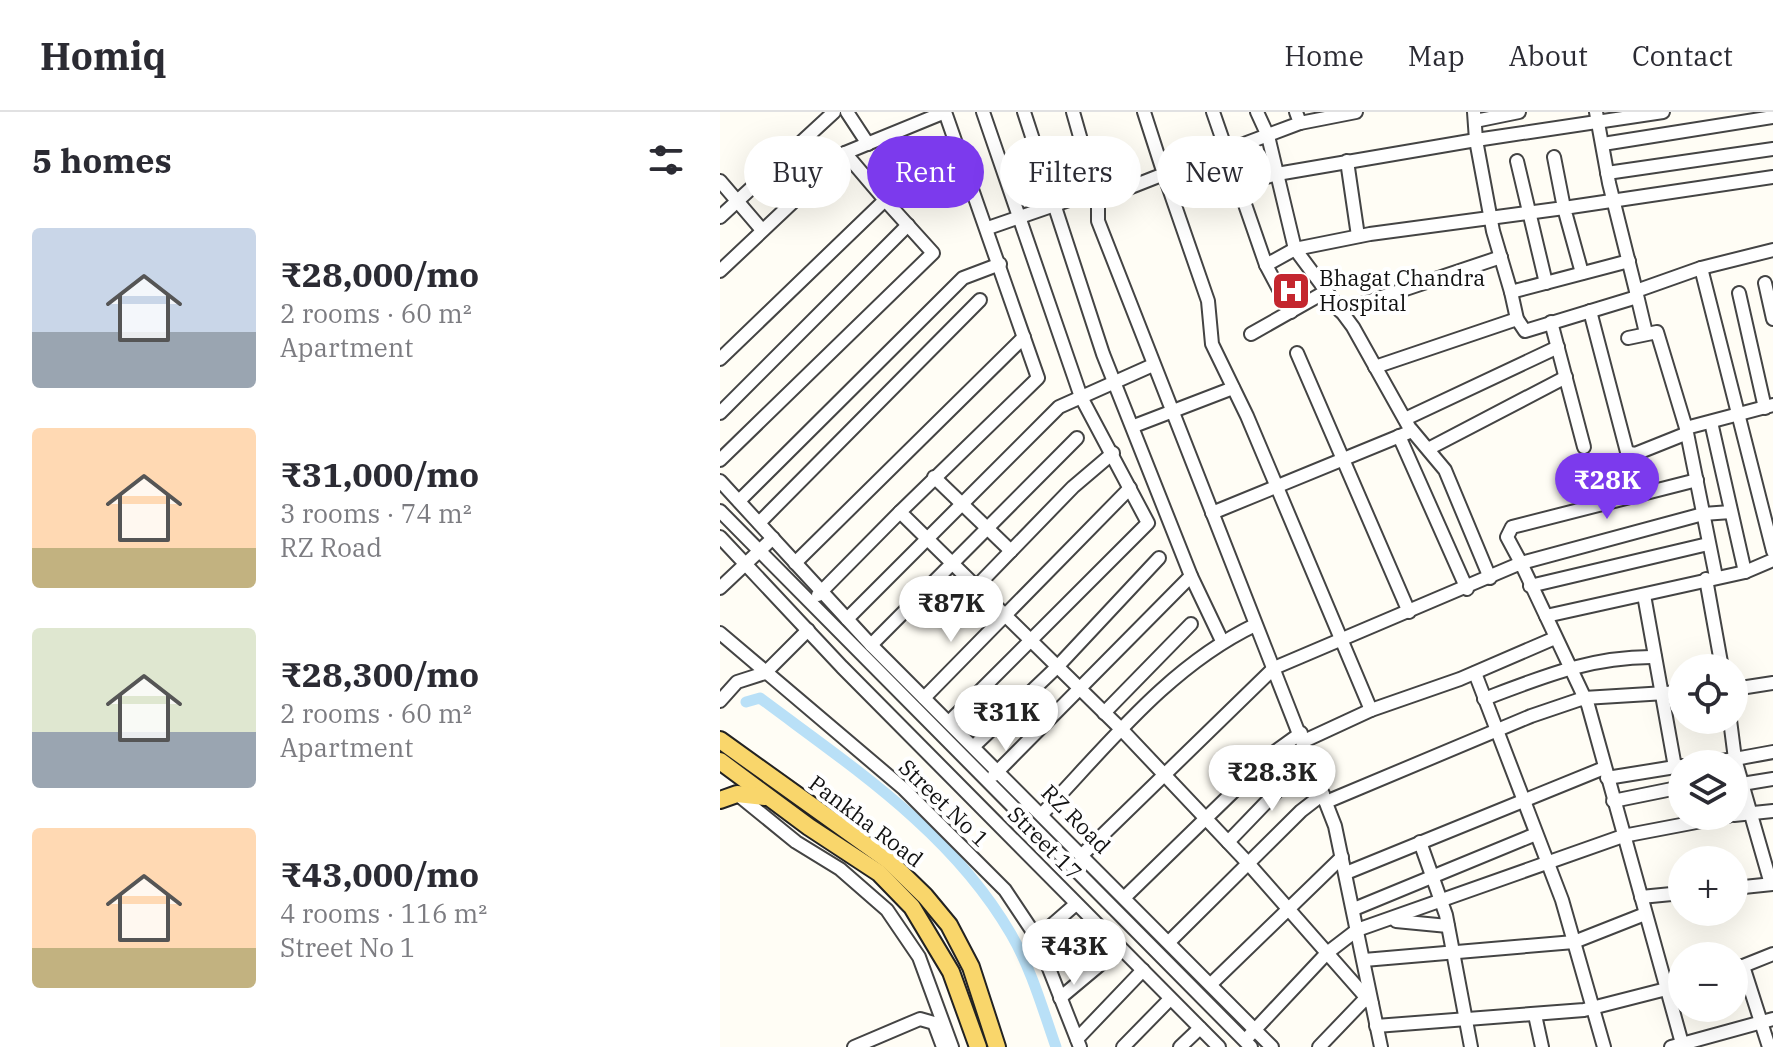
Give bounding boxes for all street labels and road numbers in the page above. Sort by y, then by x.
street label: Street No 1 [893,752,996,853]
street label: Pankha Road [803,768,929,873]
street label: RZ Road [1036,778,1117,859]
street label: Street 17 [1002,799,1089,886]

